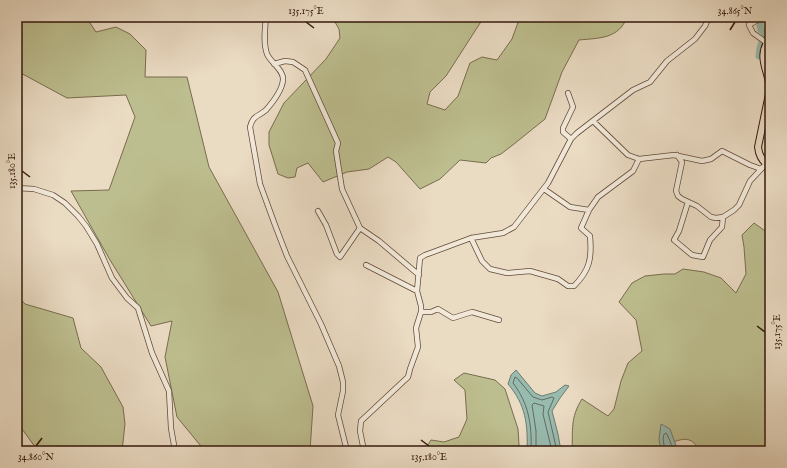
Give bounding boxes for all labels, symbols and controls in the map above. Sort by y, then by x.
text: 135.175°E [288,5,324,18]
text: 34.865°N [718,5,753,18]
text: 135.180°E [6,153,19,189]
text: 135.175°E [771,314,784,350]
text: 34.860°N [18,451,54,464]
text: 135.180°E [411,451,447,464]

